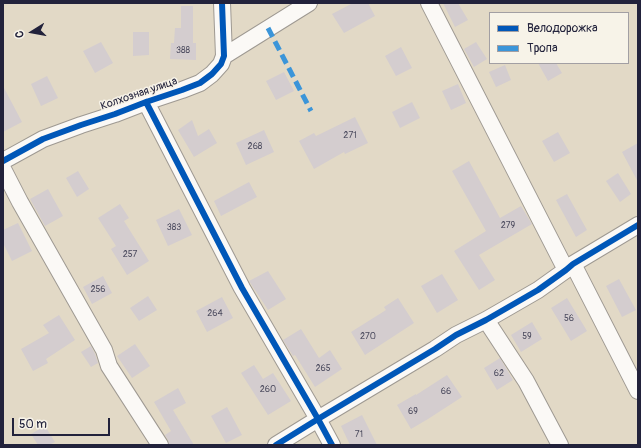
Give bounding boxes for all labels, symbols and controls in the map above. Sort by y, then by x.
north arrow [12,12,52,52]
legend [489,12,629,64]
text: Велодорожка [527,21,598,36]
text: С [13,30,27,39]
text: Тропа [527,41,557,56]
house number: 388 [176,46,190,56]
street label: Колхозная улица [99,75,179,113]
house number: 271 [343,131,357,141]
house number: 268 [248,142,262,152]
house number: 279 [501,221,515,231]
house number: 383 [167,223,181,233]
house number: 257 [123,250,137,260]
house number: 256 [90,285,106,295]
house number: 264 [207,309,223,319]
house number: 56 [564,314,574,324]
house number: 270 [360,332,376,342]
house number: 59 [522,332,532,342]
house number: 265 [315,364,331,374]
house number: 62 [494,369,504,379]
house number: 260 [260,385,276,395]
house number: 66 [441,387,451,397]
house number: 69 [408,407,418,417]
scale bar [14,410,112,436]
text: 50 m [19,417,47,432]
house number: 71 [355,430,363,440]

